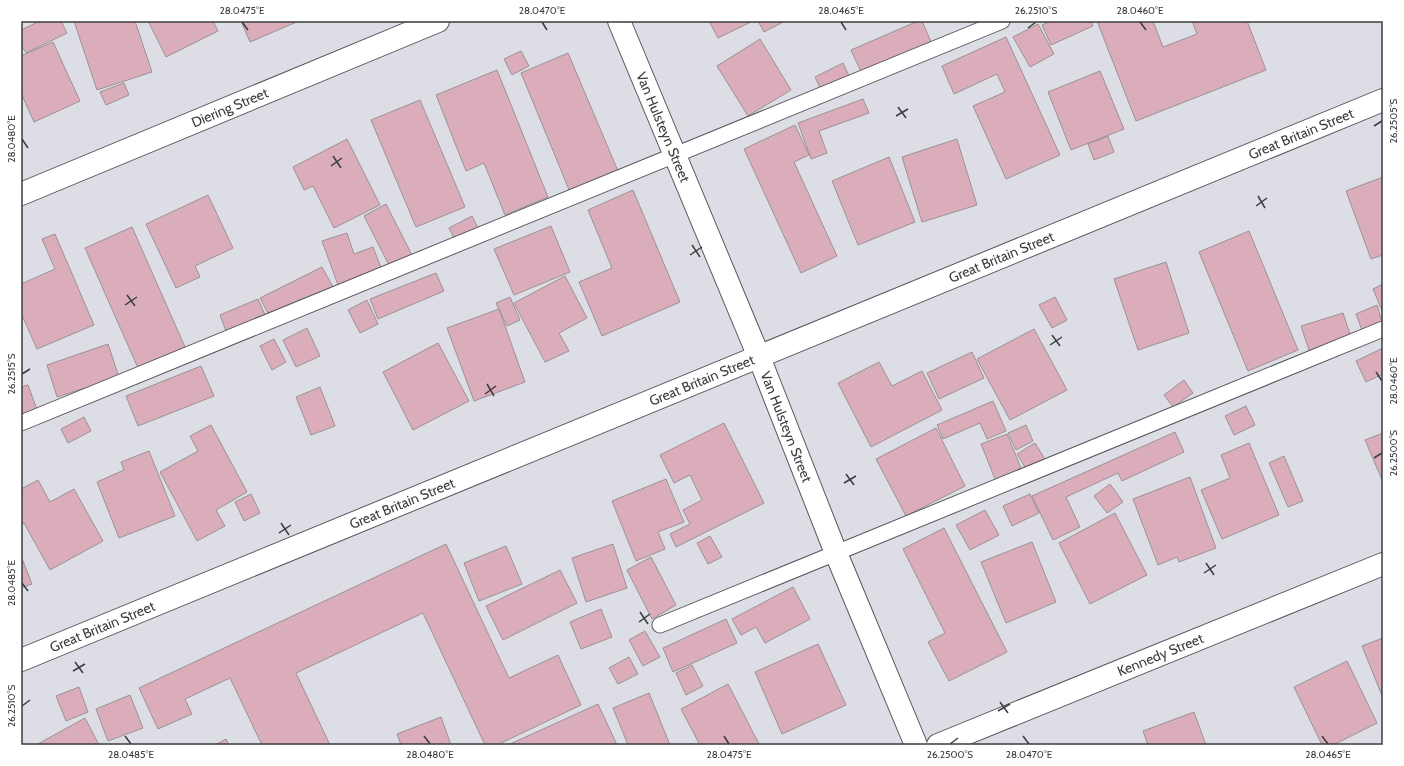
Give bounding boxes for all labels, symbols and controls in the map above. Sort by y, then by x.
text: 28.0475°E [220,4,265,17]
text: 28.0470°E [519,4,566,17]
text: 28.0465°E [818,4,864,17]
text: 26.2510°S [1015,4,1057,17]
text: 28.0460°E [1116,4,1164,17]
street label: Van Hulsteyn Street [632,69,694,185]
street label: Diering Street [189,83,271,131]
text: 26.2505°S [1387,98,1400,143]
street label: Great Britain Street [1246,104,1357,163]
text: 28.0480°E [5,115,18,163]
street label: Great Britain Street [946,227,1057,287]
street label: Great Britain Street [646,350,757,410]
text: 26.2515°S [5,353,18,395]
text: 28.0460°E [1387,357,1400,405]
street label: Van Hulsteyn Street [757,369,816,485]
text: 26.2500°S [1387,430,1400,476]
street label: Great Britain Street [347,474,458,533]
text: 28.0485°E [5,560,18,606]
street label: Great Britain Street [47,597,158,656]
street label: Kennedy Street [1115,629,1206,680]
text: 26.2510°S [5,685,18,727]
text: 28.0485°E [108,748,154,761]
text: 28.0480°E [406,748,454,761]
text: 28.0475°E [707,748,752,761]
text: 26.2500°S [927,748,973,761]
text: 28.0470°E [1006,748,1053,761]
text: 28.0465°E [1305,748,1351,761]

